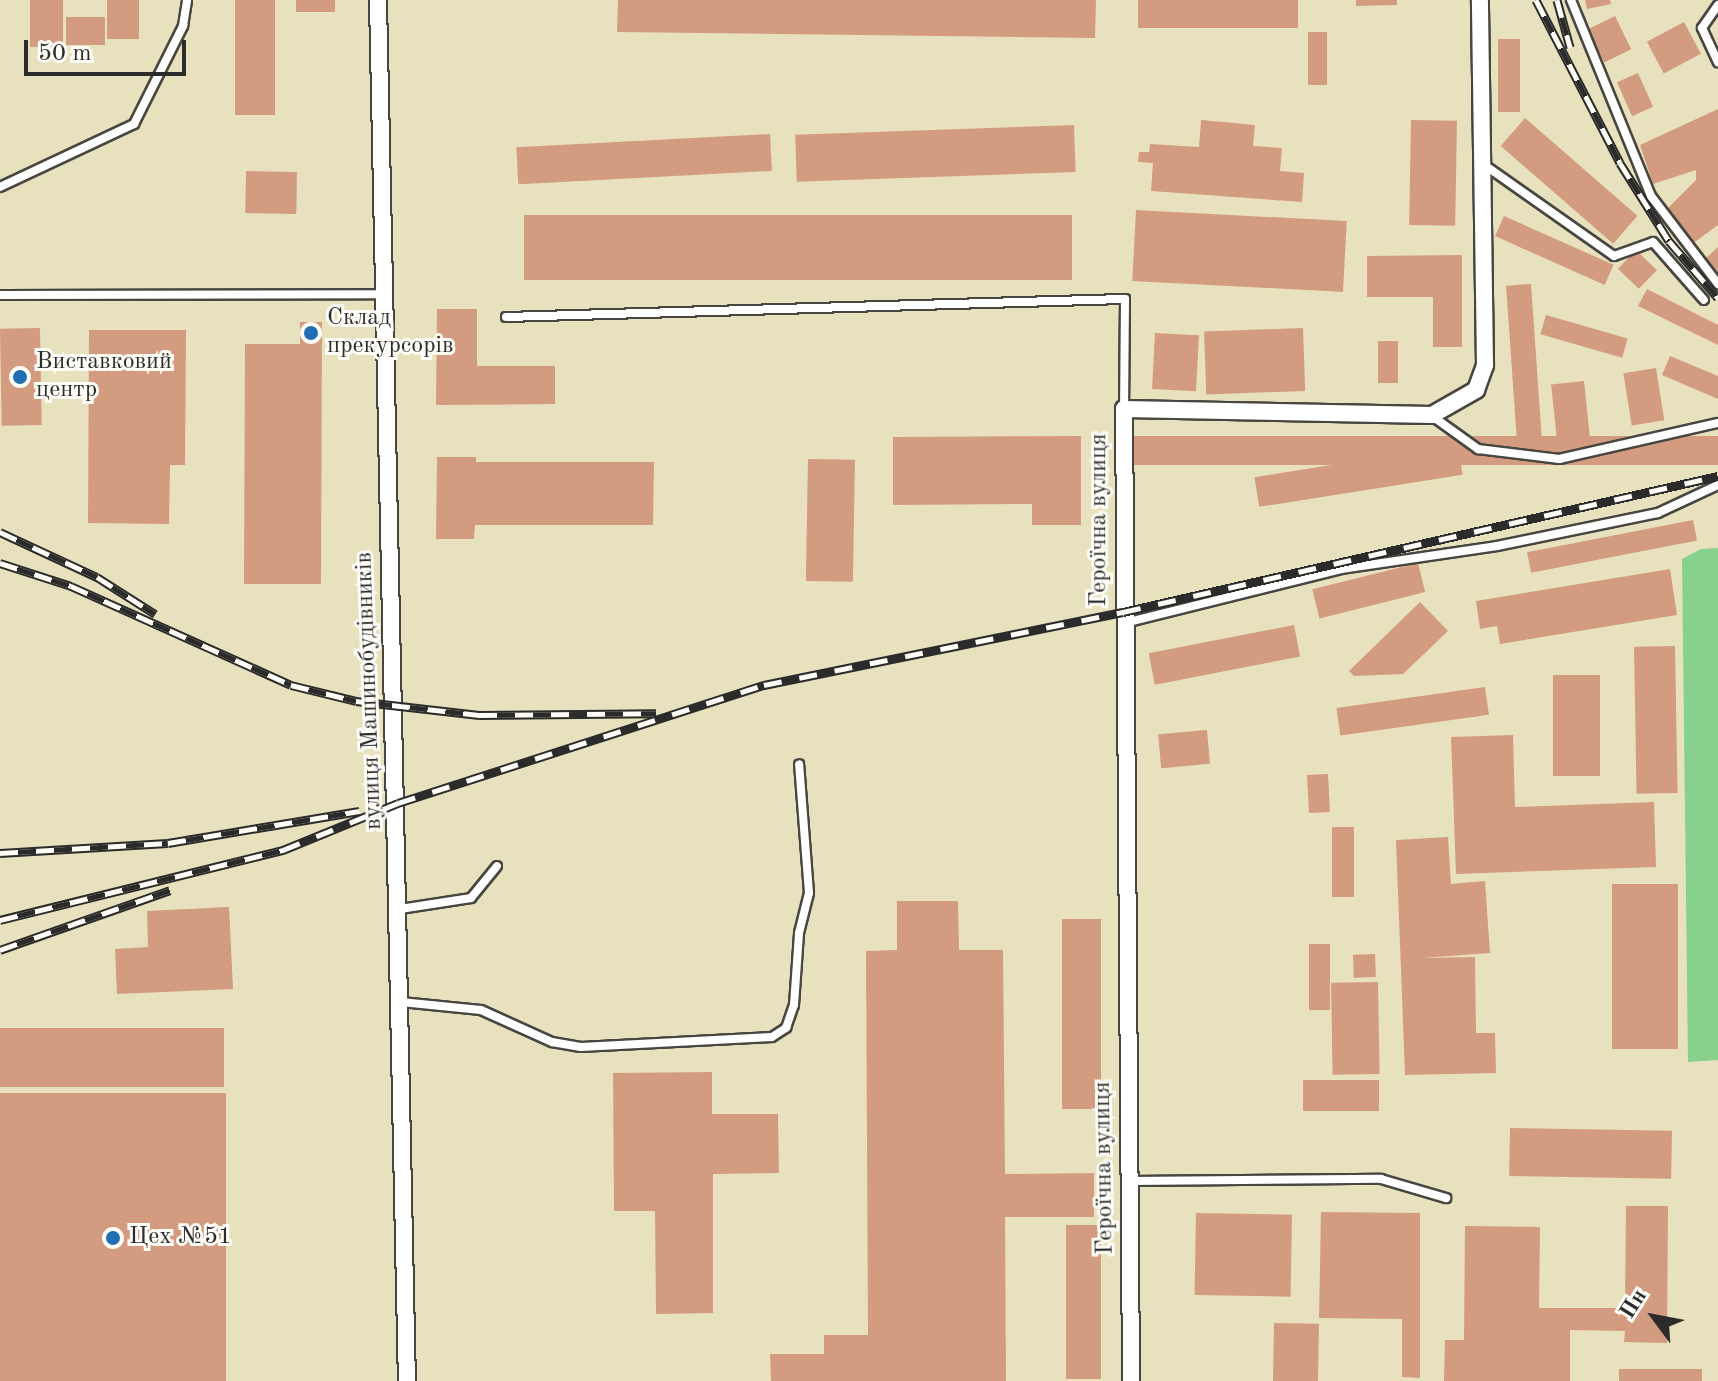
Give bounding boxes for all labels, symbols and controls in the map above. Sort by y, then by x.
scale bar [28,24,190,74]
text: 50 m [38,42,92,66]
place label: Склад прекурсорів [327,305,454,361]
marker: Склад прекурсорів [302,324,320,342]
place label: Виставковий центр [36,349,172,405]
marker: Виставковий центр [11,368,29,386]
street label: Героїчна вулиця [1086,433,1114,607]
street label: вулиця Машинобудівників [351,552,389,830]
street label: Героїчна вулиця [1089,1081,1121,1255]
place label: Цех №51 [129,1224,232,1252]
marker: Цех №51 [104,1229,122,1247]
north arrow [1614,1277,1694,1357]
text: Пн [1616,1286,1651,1323]

